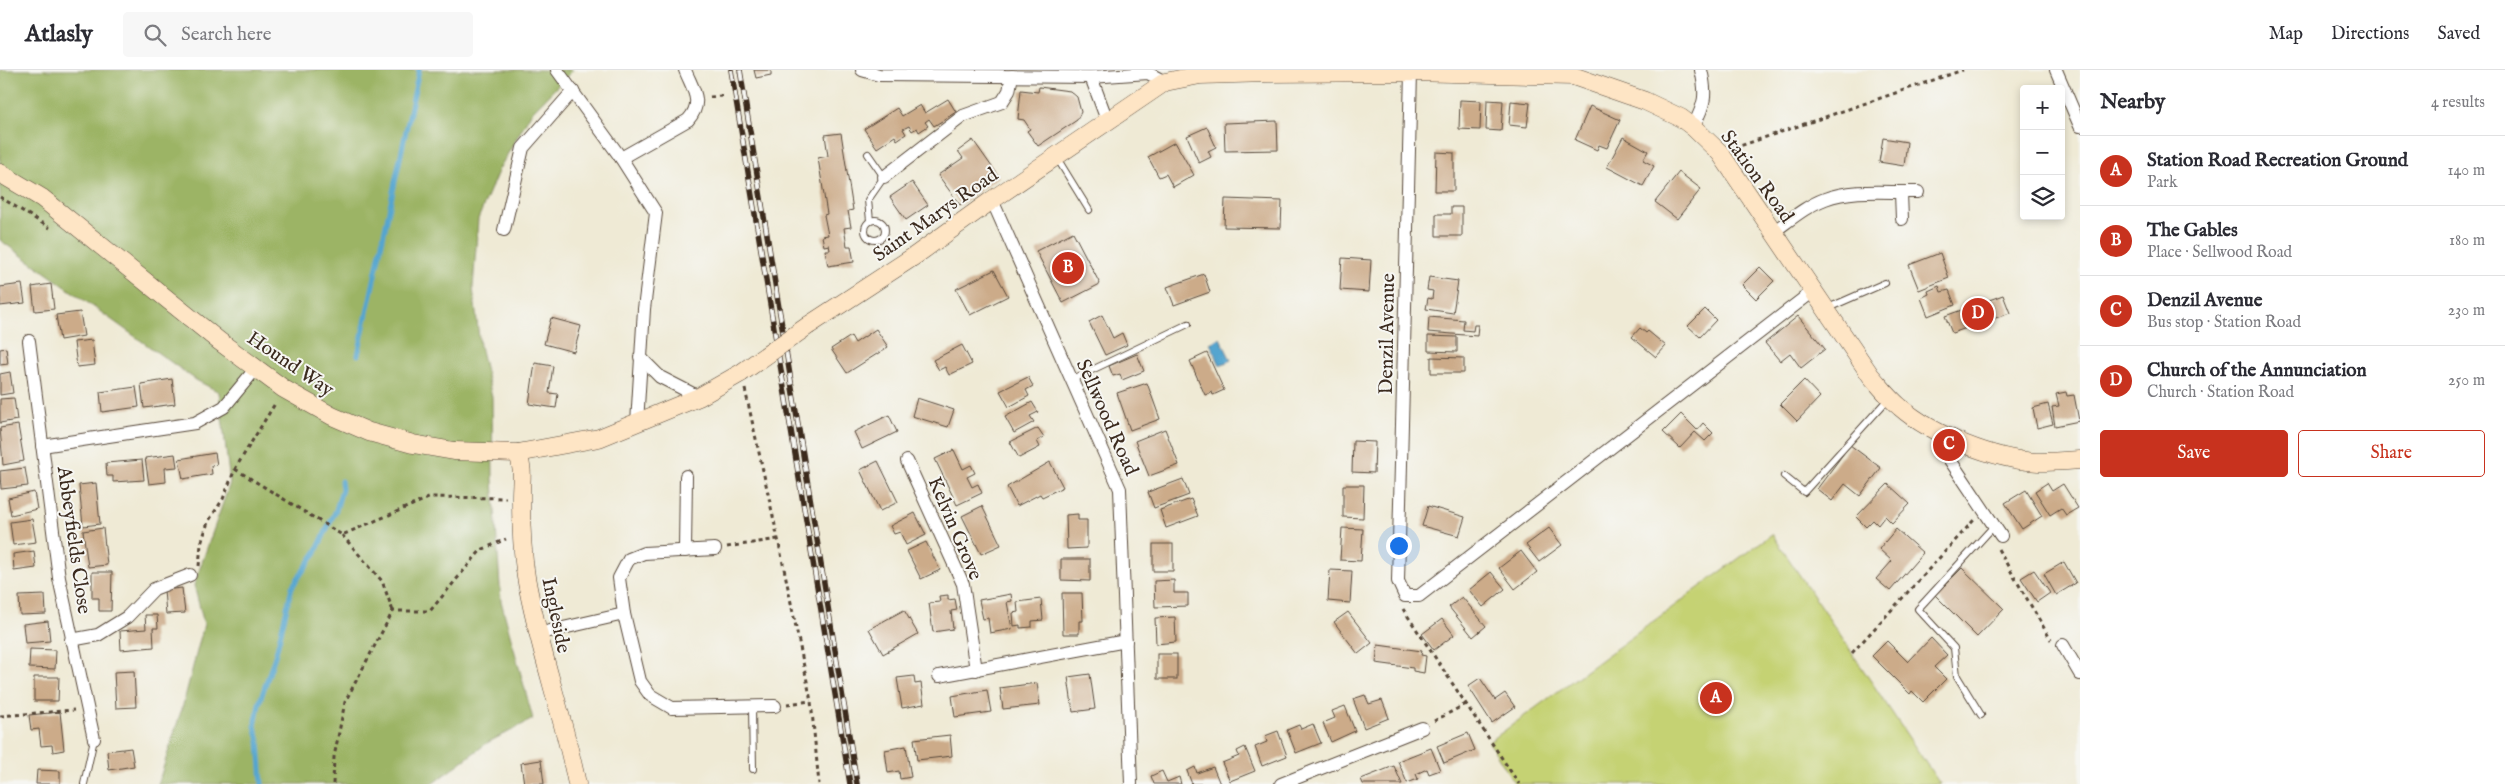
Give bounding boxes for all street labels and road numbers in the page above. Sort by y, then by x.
street label: Station Road [1715,126,1799,229]
street label: Saint Marys Road [868,163,1004,268]
street label: Denzil Avenue [1374,273,1401,395]
street label: Hound Way [242,326,339,403]
street label: Sellwood Road [1070,356,1144,480]
street label: Abbeyfields Close [51,464,96,616]
street label: Kelvin Grove [922,473,988,584]
street label: Ingleside [535,575,576,655]

